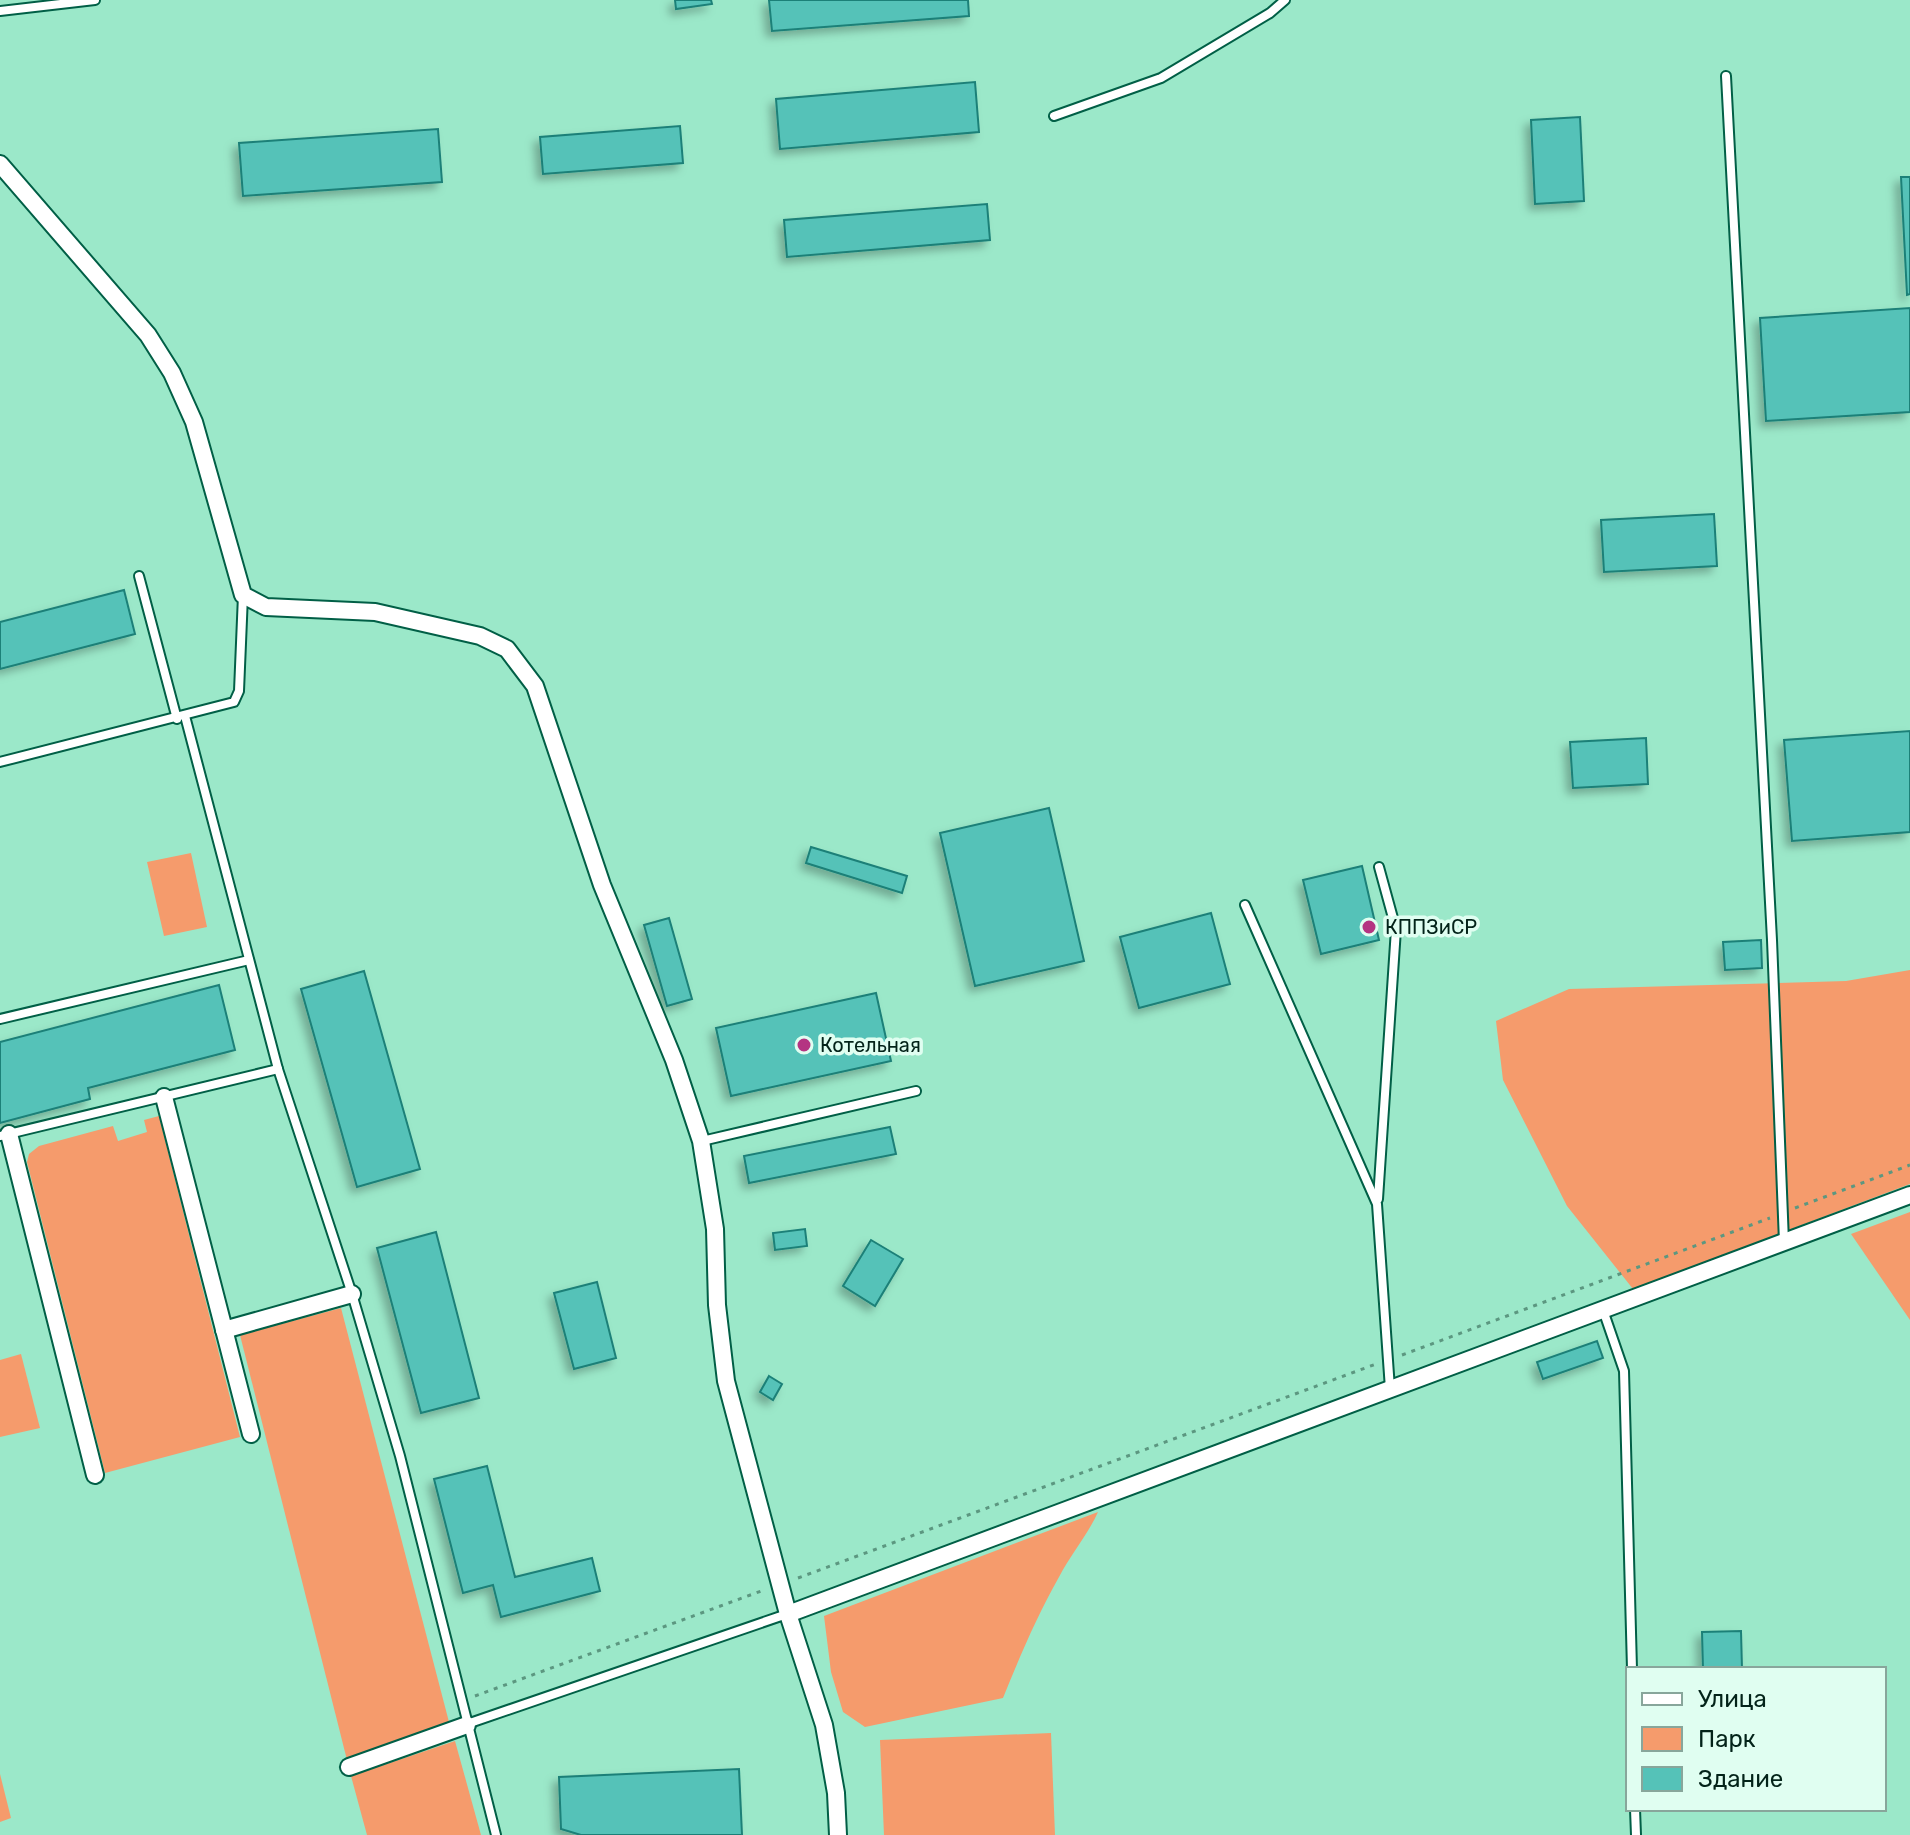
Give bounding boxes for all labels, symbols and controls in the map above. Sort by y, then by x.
place label: КППЗиСР [1385,915,1477,939]
marker: КППЗиСР [1360,918,1378,936]
place label: Котельная [820,1033,921,1057]
marker: Котельная [795,1036,813,1054]
legend [1626,1667,1886,1811]
text: Улица [1698,1685,1767,1713]
text: Парк [1698,1725,1756,1753]
text: Здание [1698,1765,1783,1793]

